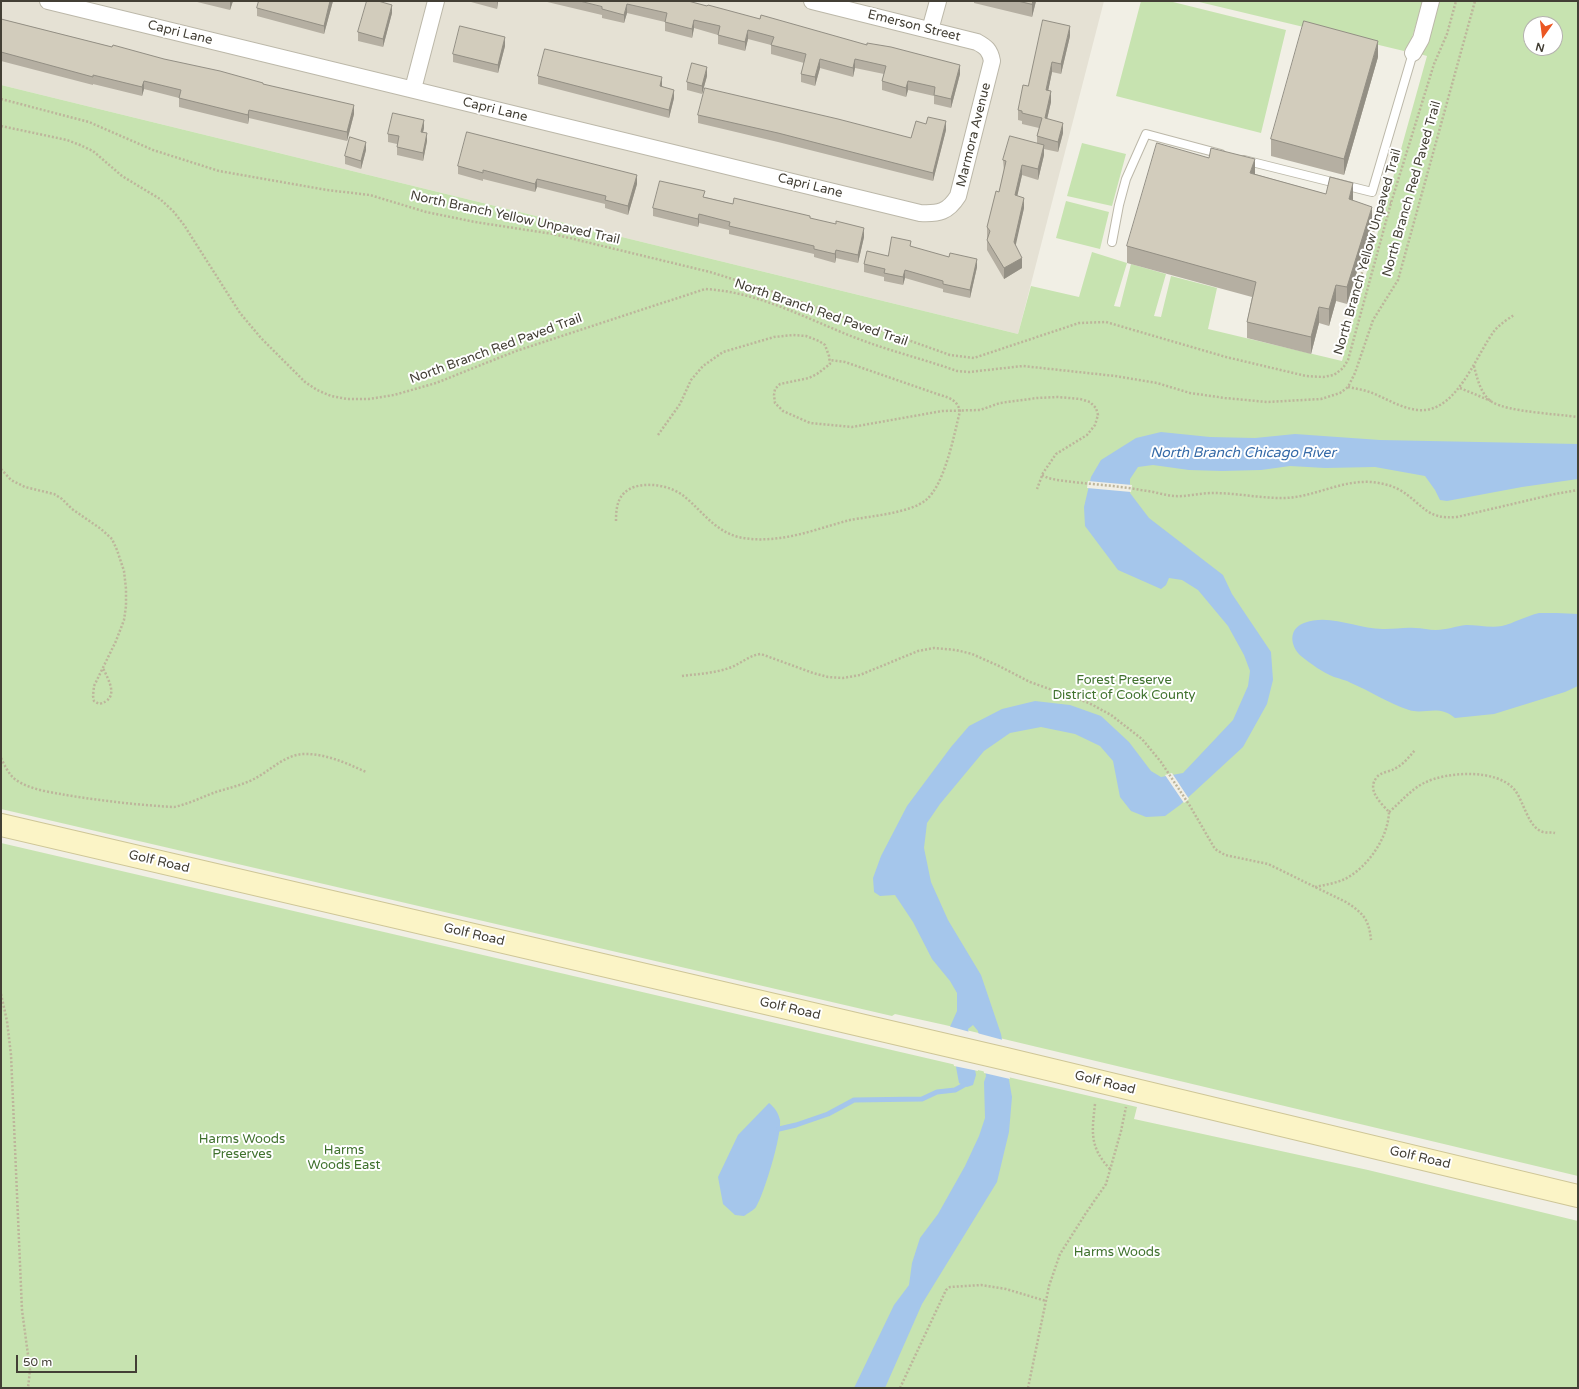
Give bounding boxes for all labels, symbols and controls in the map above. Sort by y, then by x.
street label: Emerson Street [866,7,962,45]
north arrow [1523,16,1563,56]
street label: Capri Lane [146,17,214,49]
text: N [1534,40,1546,55]
street label: Marmora Avenue [954,81,994,189]
street label: Capri Lane [461,94,529,126]
street label: North Branch Red Paved Trail [1379,99,1445,279]
street label: North Branch Yellow Unpaved Trail [1331,147,1405,357]
street label: Capri Lane [776,170,844,202]
street label: North Branch Yellow Unpaved Trail [409,188,621,248]
street label: North Branch Red Paved Trail [732,276,910,350]
street label: North Branch Red Paved Trail [408,311,584,387]
water label: North Branch Chicago River [1150,445,1336,461]
park label: Forest Preserve District of Cook County [1052,673,1196,704]
street label: Golf Road [127,847,191,877]
street label: Golf Road [442,920,506,950]
street label: Golf Road [758,994,822,1024]
street label: Golf Road [1073,1068,1137,1098]
park label: Harms Woods Preserves [199,1132,285,1163]
park label: Harms Woods East [308,1143,380,1174]
street label: Golf Road [1388,1143,1452,1173]
park label: Harms Woods [1074,1245,1160,1261]
scale bar [18,1347,139,1373]
text: 50 m [23,1355,52,1369]

